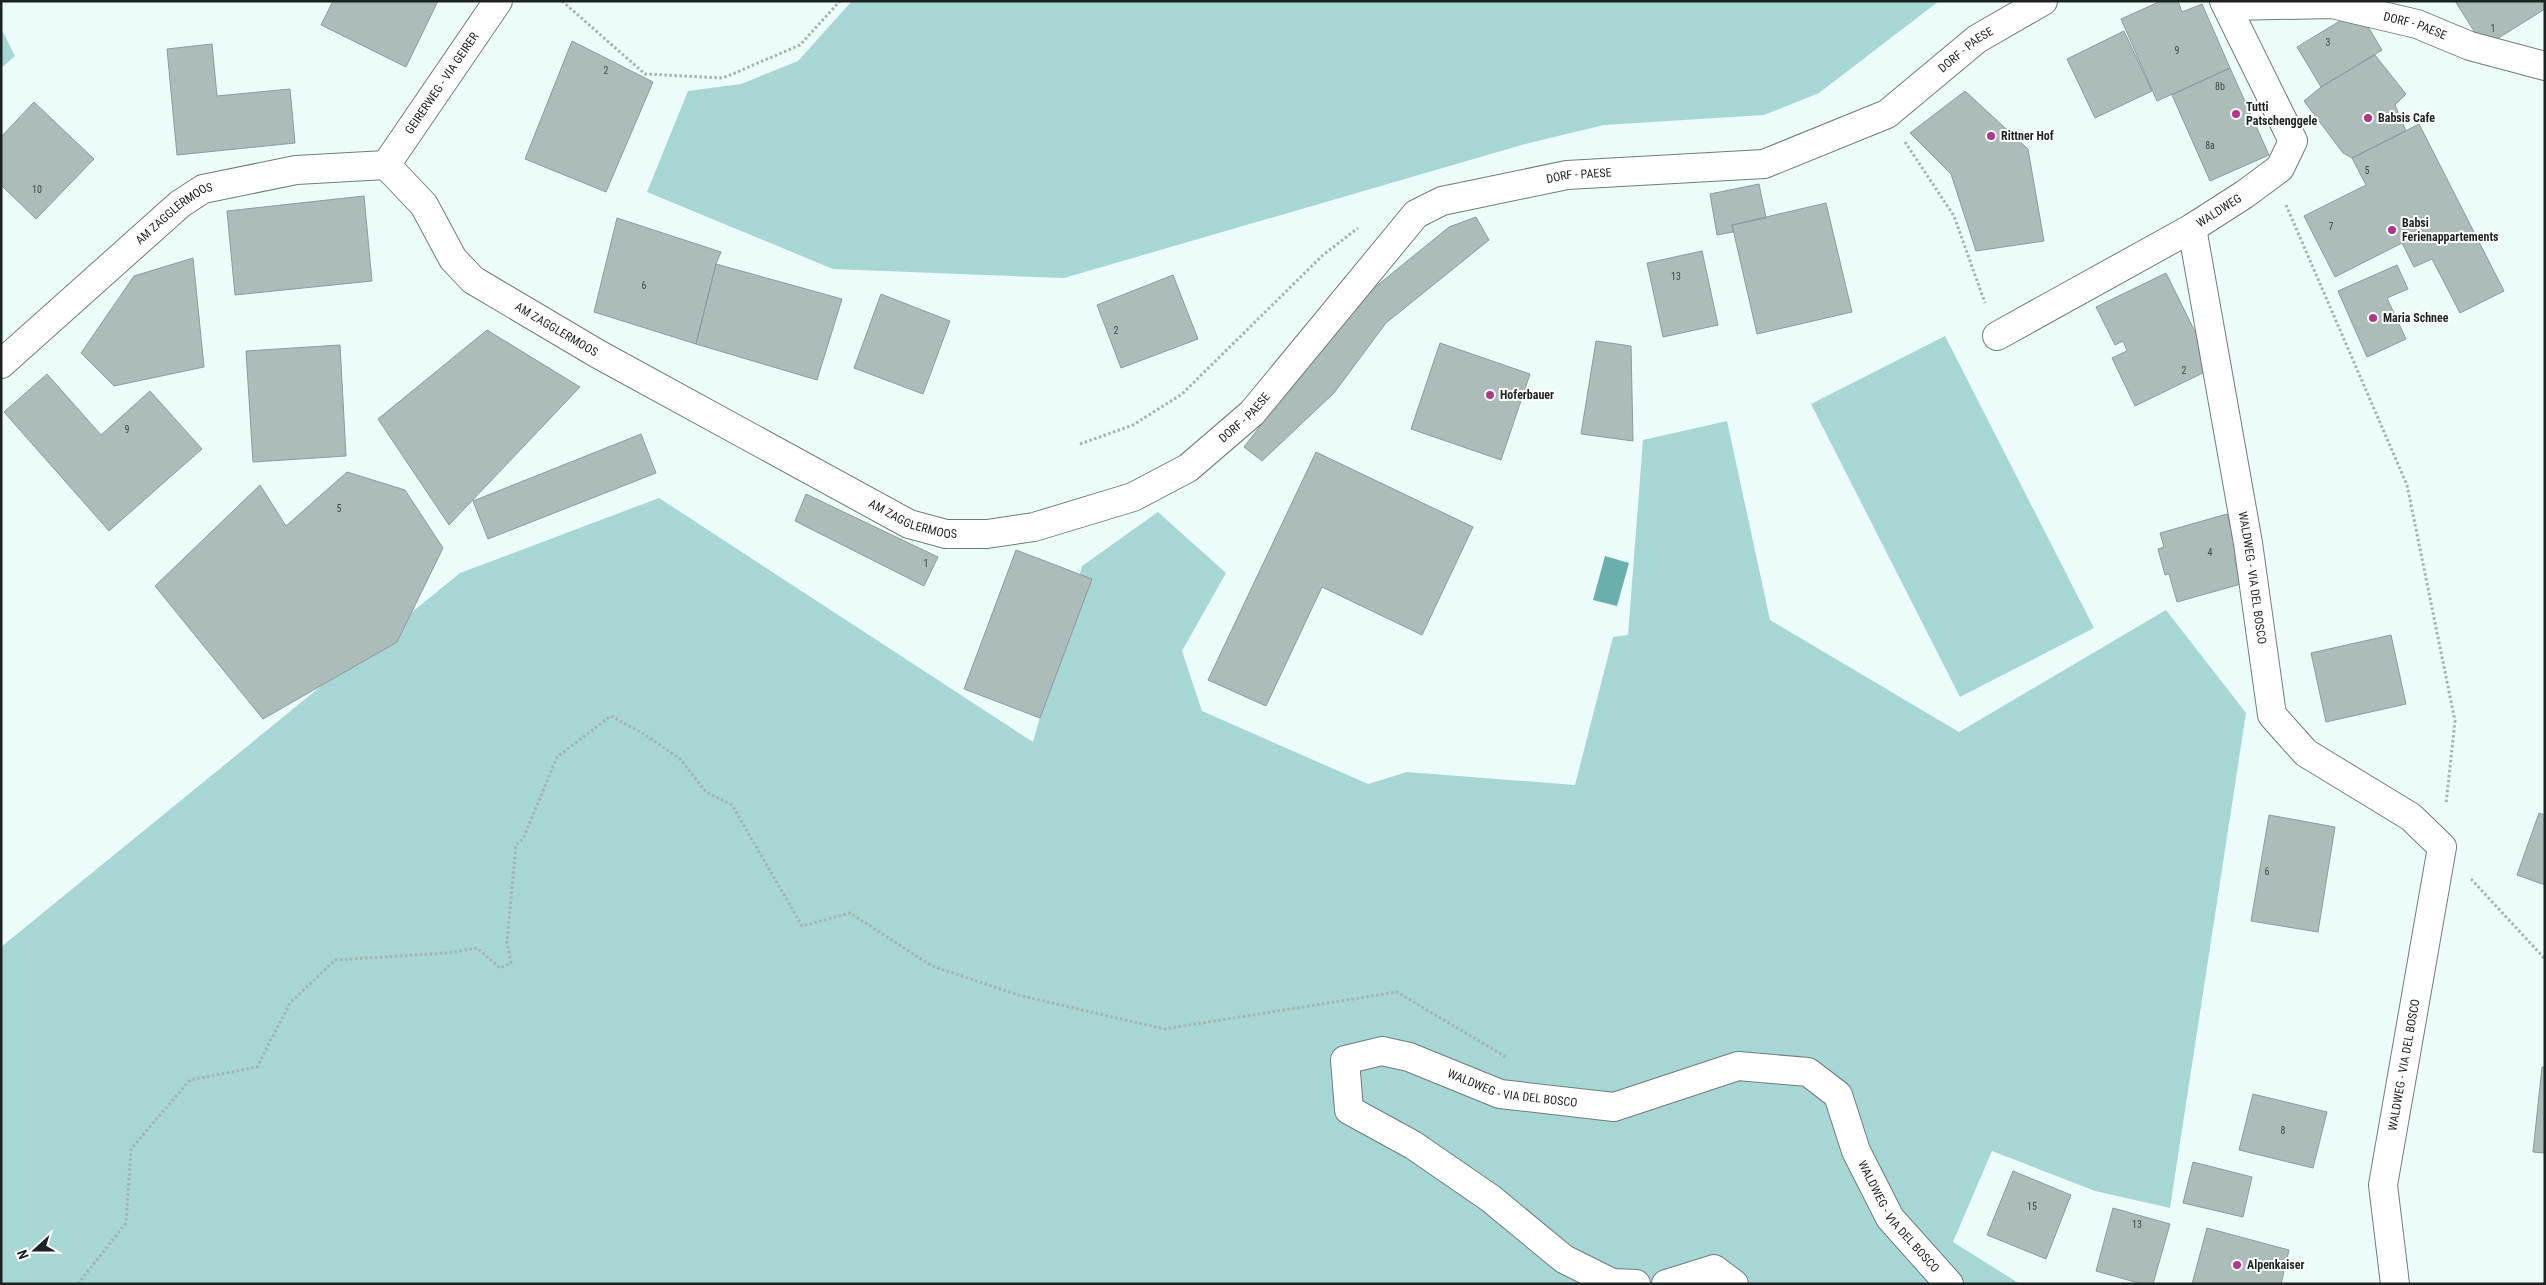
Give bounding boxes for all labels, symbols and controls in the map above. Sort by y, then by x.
street label: DORF - PAESE [2382,9,2449,43]
house number: 1 [2491,23,2495,34]
street label: DORF - PAESE [1935,24,1996,75]
street label: GEIRERWEG - VIA GEIRER [402,29,482,137]
house number: 3 [2326,37,2331,48]
house number: 9 [2175,45,2180,56]
house number: 2 [604,65,609,76]
house number: 8b [2215,81,2225,92]
place label: Tutti Patschenggele [2246,100,2317,128]
marker: Tutti Patschenggele [2230,108,2242,120]
place label: Babsis Cafe [2378,111,2435,125]
marker: Babsis Cafe [2362,112,2374,124]
place label: Rittner Hof [2001,129,2054,143]
marker: Rittner Hof [1985,130,1997,142]
house number: 8a [2205,140,2215,151]
house number: 5 [2365,165,2370,176]
street label: DORF - PAESE [1545,166,1612,186]
street label: AM ZAGGLERMOOS [133,180,214,247]
house number: 10 [32,184,42,195]
street label: WALDWEG [2194,191,2244,230]
place label: Babsi Ferienappartements [2402,216,2499,244]
house number: 7 [2329,221,2334,232]
marker: Babsi Ferienappartements [2386,224,2398,236]
house number: 13 [1671,271,1681,282]
house number: 6 [642,280,647,291]
street label: AM ZAGGLERMOOS [512,299,600,359]
place label: Maria Schnee [2383,311,2449,325]
marker: Maria Schnee [2367,312,2379,324]
house number: 2 [1114,325,1119,336]
house number: 2 [2182,365,2187,376]
place label: Hoferbauer [1500,388,1554,402]
marker: Hoferbauer [1484,389,1496,401]
street label: DORF - PAESE [1216,390,1273,445]
house number: 9 [125,424,130,435]
street label: AM ZAGGLERMOOS [866,496,957,541]
house number: 5 [337,503,342,514]
street label: WALDWEG - VIA DEL BOSCO [2236,510,2269,645]
house number: 4 [2208,547,2213,558]
house number: 1 [924,558,928,569]
house number: 6 [2265,866,2270,877]
street label: WALDWEG - VIA DEL BOSCO [2385,998,2423,1132]
street label: WALDWEG - VIA DEL BOSCO [1445,1066,1578,1110]
house number: 8 [2281,1125,2286,1136]
street label: WALDWEG - VIA DEL BOSCO [1855,1158,1942,1275]
house number: 15 [2027,1201,2037,1212]
house number: 13 [2132,1219,2142,1230]
north arrow [10,1225,60,1275]
text: N [14,1248,32,1262]
place label: Alpenkaiser [2247,1258,2304,1272]
marker: Alpenkaiser [2231,1259,2243,1271]

